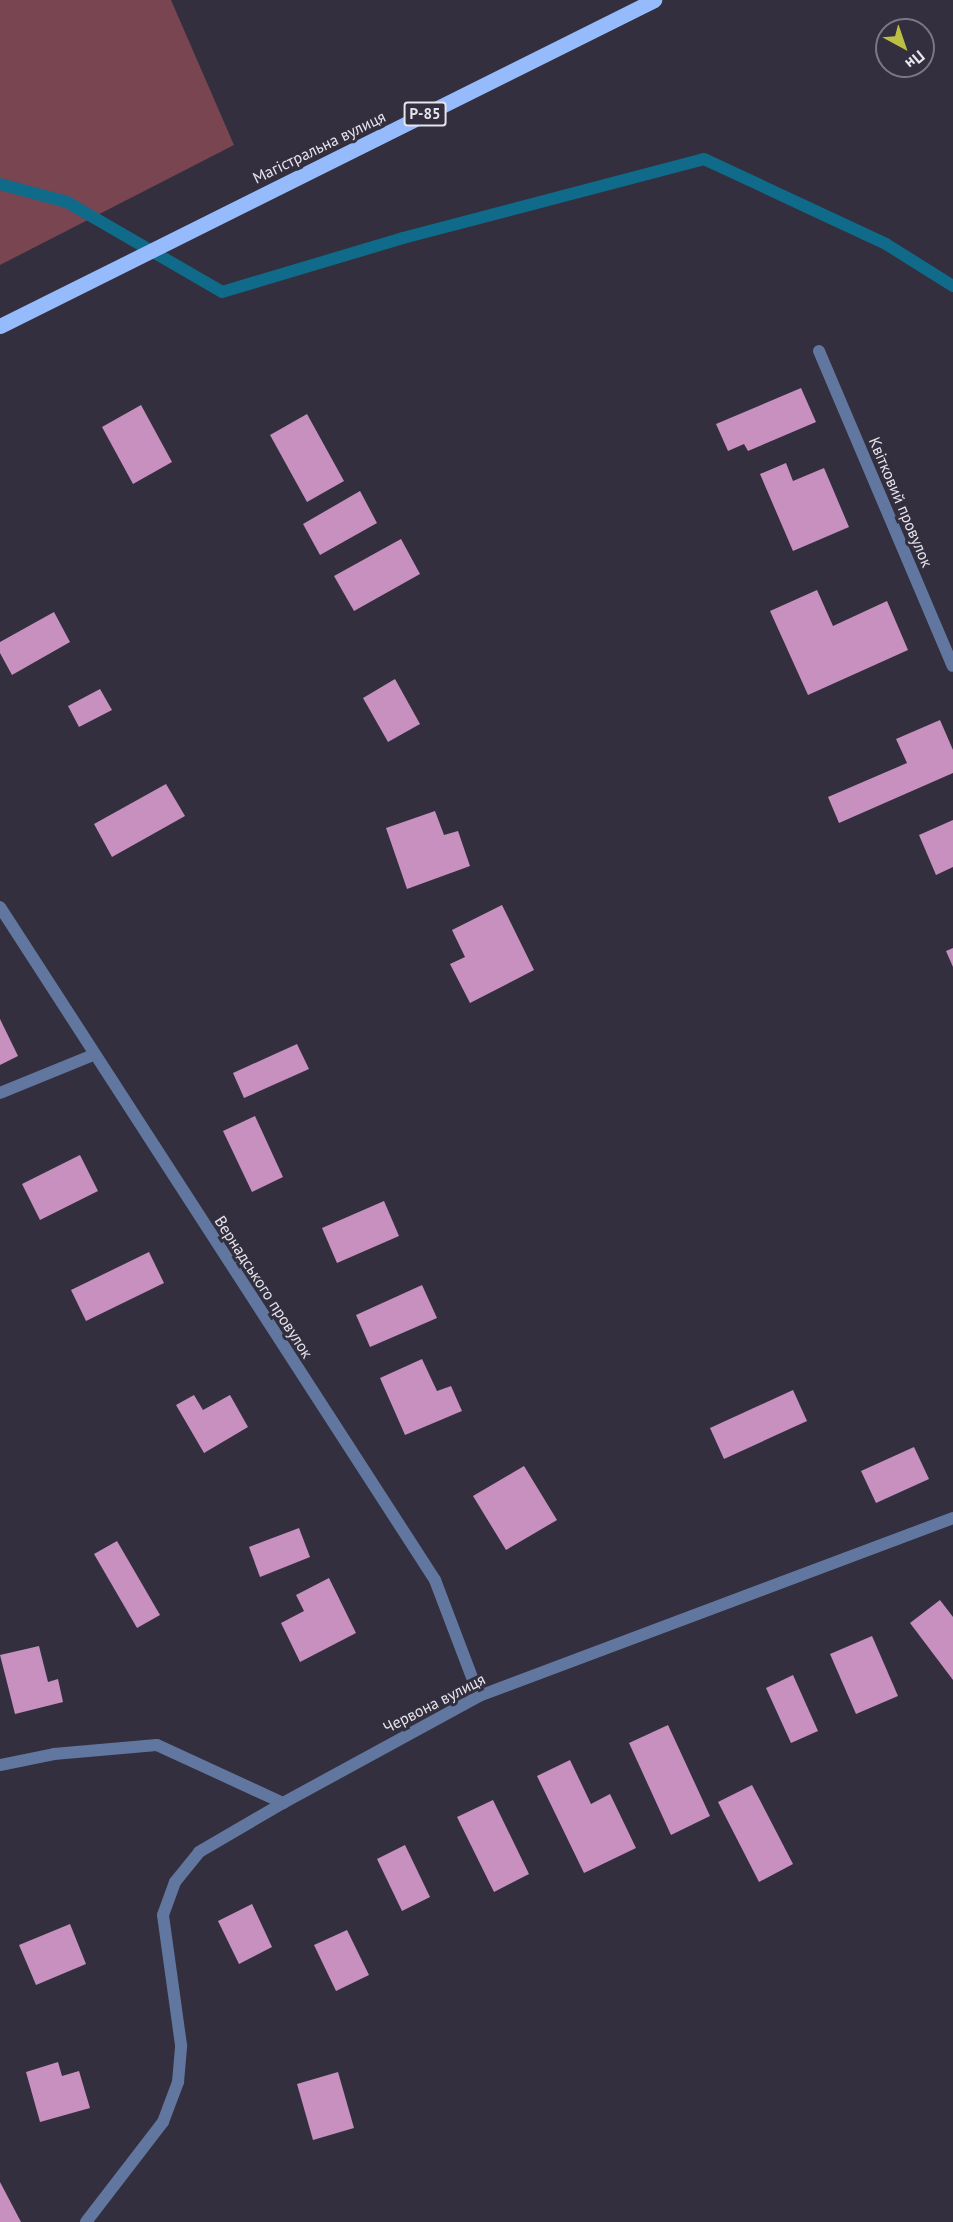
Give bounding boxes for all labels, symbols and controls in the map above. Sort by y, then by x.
north arrow [875,18,935,78]
text: Пн [902,47,929,74]
road number: Р-85 [402,102,448,126]
street label: Магістральна вулиця [249,107,389,187]
street label: Квітковий провулок [865,434,937,570]
street label: Вернадського провулок [211,1212,317,1362]
street label: Червона вулиця [380,1669,488,1737]

